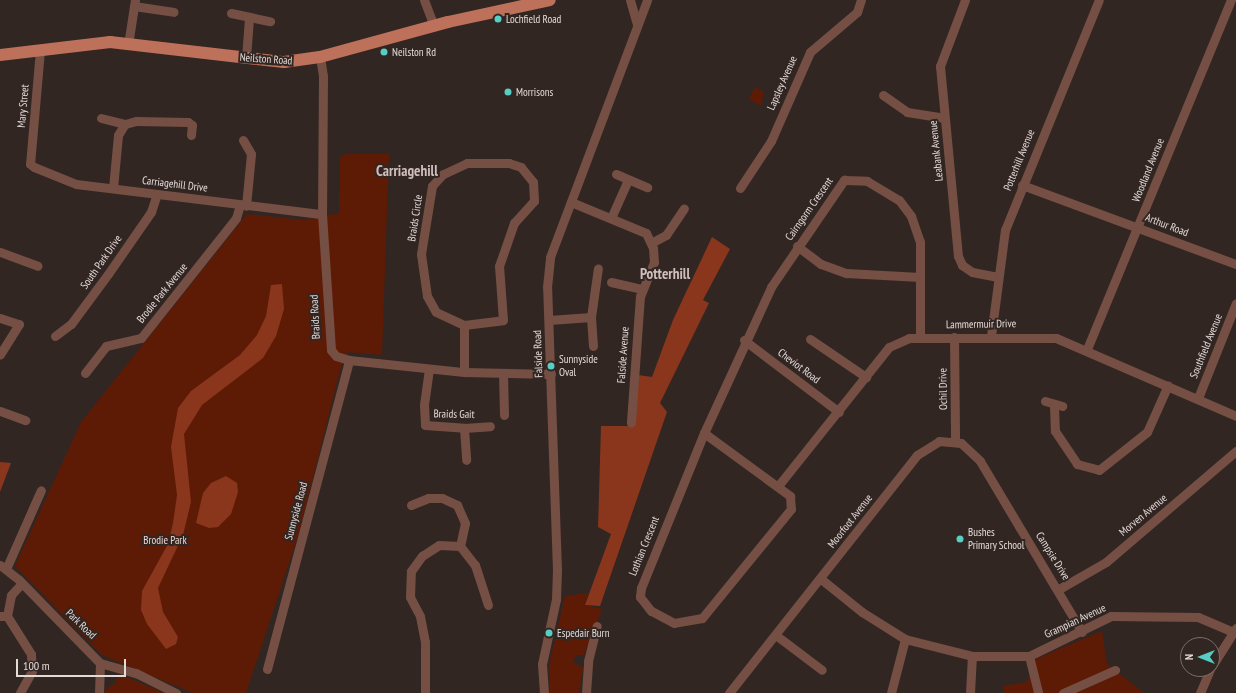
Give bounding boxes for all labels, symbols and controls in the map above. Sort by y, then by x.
place label: Lochfield Road [506,12,561,26]
marker: Lochfield Road [493,14,503,24]
place label: Neilston Rd [392,45,436,59]
marker: Neilston Rd [379,47,389,57]
street label: Neilston Road [239,51,293,67]
street label: Lapsley Avenue [764,54,800,112]
street label: Mary Street [15,84,31,128]
place label: Morrisons [516,85,553,99]
marker: Morrisons [503,87,513,97]
street label: Leabank Avenue [926,120,946,182]
street label: Potterhill Avenue [1001,127,1037,193]
street label: Woodland Avenue [1129,136,1167,204]
district label: Carriagehill [376,162,438,180]
street label: Carriagehill Drive [141,173,209,195]
street label: Cairngorm Crescent [782,175,836,243]
street label: Braids Circle [405,194,425,242]
street label: Arthur Road [1144,211,1190,239]
street label: South Park Drive [77,232,125,292]
street label: Brodie Park Avenue [134,260,190,326]
district label: Potterhill [640,265,690,283]
street label: Braids Road [307,294,323,340]
street label: Southfield Avenue [1187,312,1225,380]
street label: Lammermuir Drive [946,317,1016,331]
street label: Falside Avenue [614,326,632,384]
street label: Falside Road [531,330,545,378]
street label: Cheviot Road [775,346,823,386]
place label: Sunnyside Oval [559,353,598,379]
marker: Sunnyside Oval [546,361,556,371]
street label: Ochil Drive [936,368,950,410]
street label: Braids Gait [433,407,475,421]
street label: Sunnyside Road [282,480,310,542]
street label: Moorfoot Avenue [825,491,875,551]
street label: Morven Avenue [1116,491,1170,539]
street label: Lothian Crescent [626,514,662,578]
place label: Bushes Primary School [968,526,1025,552]
street label: Campsie Drive [1033,530,1073,582]
park label: Brodie Park [143,533,187,547]
marker: Bushes Primary School [955,534,965,544]
street label: Grampian Avenue [1042,601,1108,641]
street label: Park Road [63,606,99,642]
place label: Espedair Burn [557,626,609,640]
marker: Espedair Burn [544,628,554,638]
north arrow [1180,637,1220,677]
scale bar [18,651,128,677]
text: N [1182,654,1196,660]
text: 100 m [23,658,50,673]

